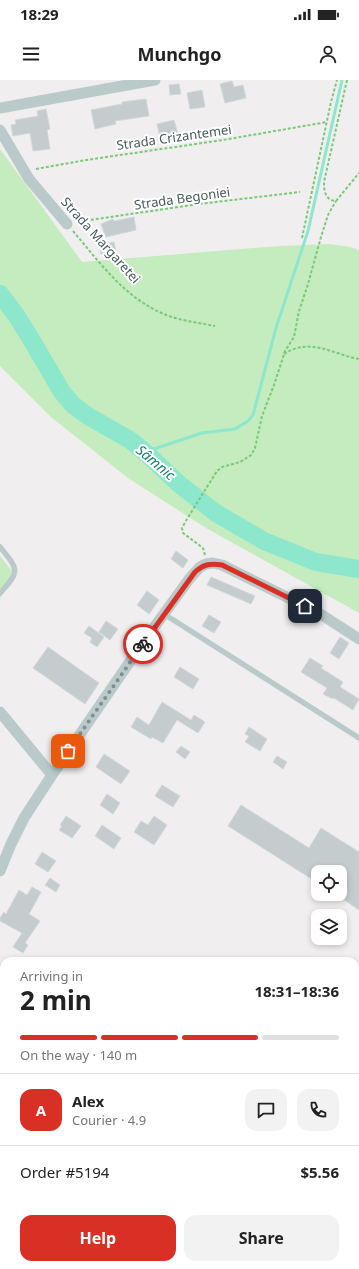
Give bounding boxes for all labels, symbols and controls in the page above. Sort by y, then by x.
text: 18:29 [20,4,59,24]
text: Munchgo [138,42,222,66]
icon: menu [20,43,42,65]
icon: person [317,43,339,65]
street label: Strada Crizantemei [115,120,233,154]
street label: Strada Begoniei [133,182,231,214]
street label: Strada Margaretei [57,193,145,287]
water label: Sâmnic [133,440,180,484]
pin [288,589,322,623]
icon: home [294,595,316,617]
courier [123,624,163,664]
icon: bike [132,633,154,655]
pin [51,734,85,768]
icon: bag [57,740,79,762]
map controls [311,865,347,945]
button: locate [311,865,347,901]
button: layers [311,909,347,945]
text: Arriving in [20,967,83,985]
text: 18:31–18:36 [254,981,339,1001]
text: 2 min [20,982,92,1018]
text: On the way · 140 m [20,1046,137,1064]
button: chat [245,1089,287,1131]
button: phone [297,1089,339,1131]
text: Alex [72,1091,104,1111]
text: A [36,1100,46,1120]
text: Courier · 4.9 [72,1111,146,1129]
text: Order #5194 [20,1162,109,1182]
text: $5.56 [300,1162,339,1182]
button: Help [20,1215,176,1261]
button: Share [184,1215,339,1261]

